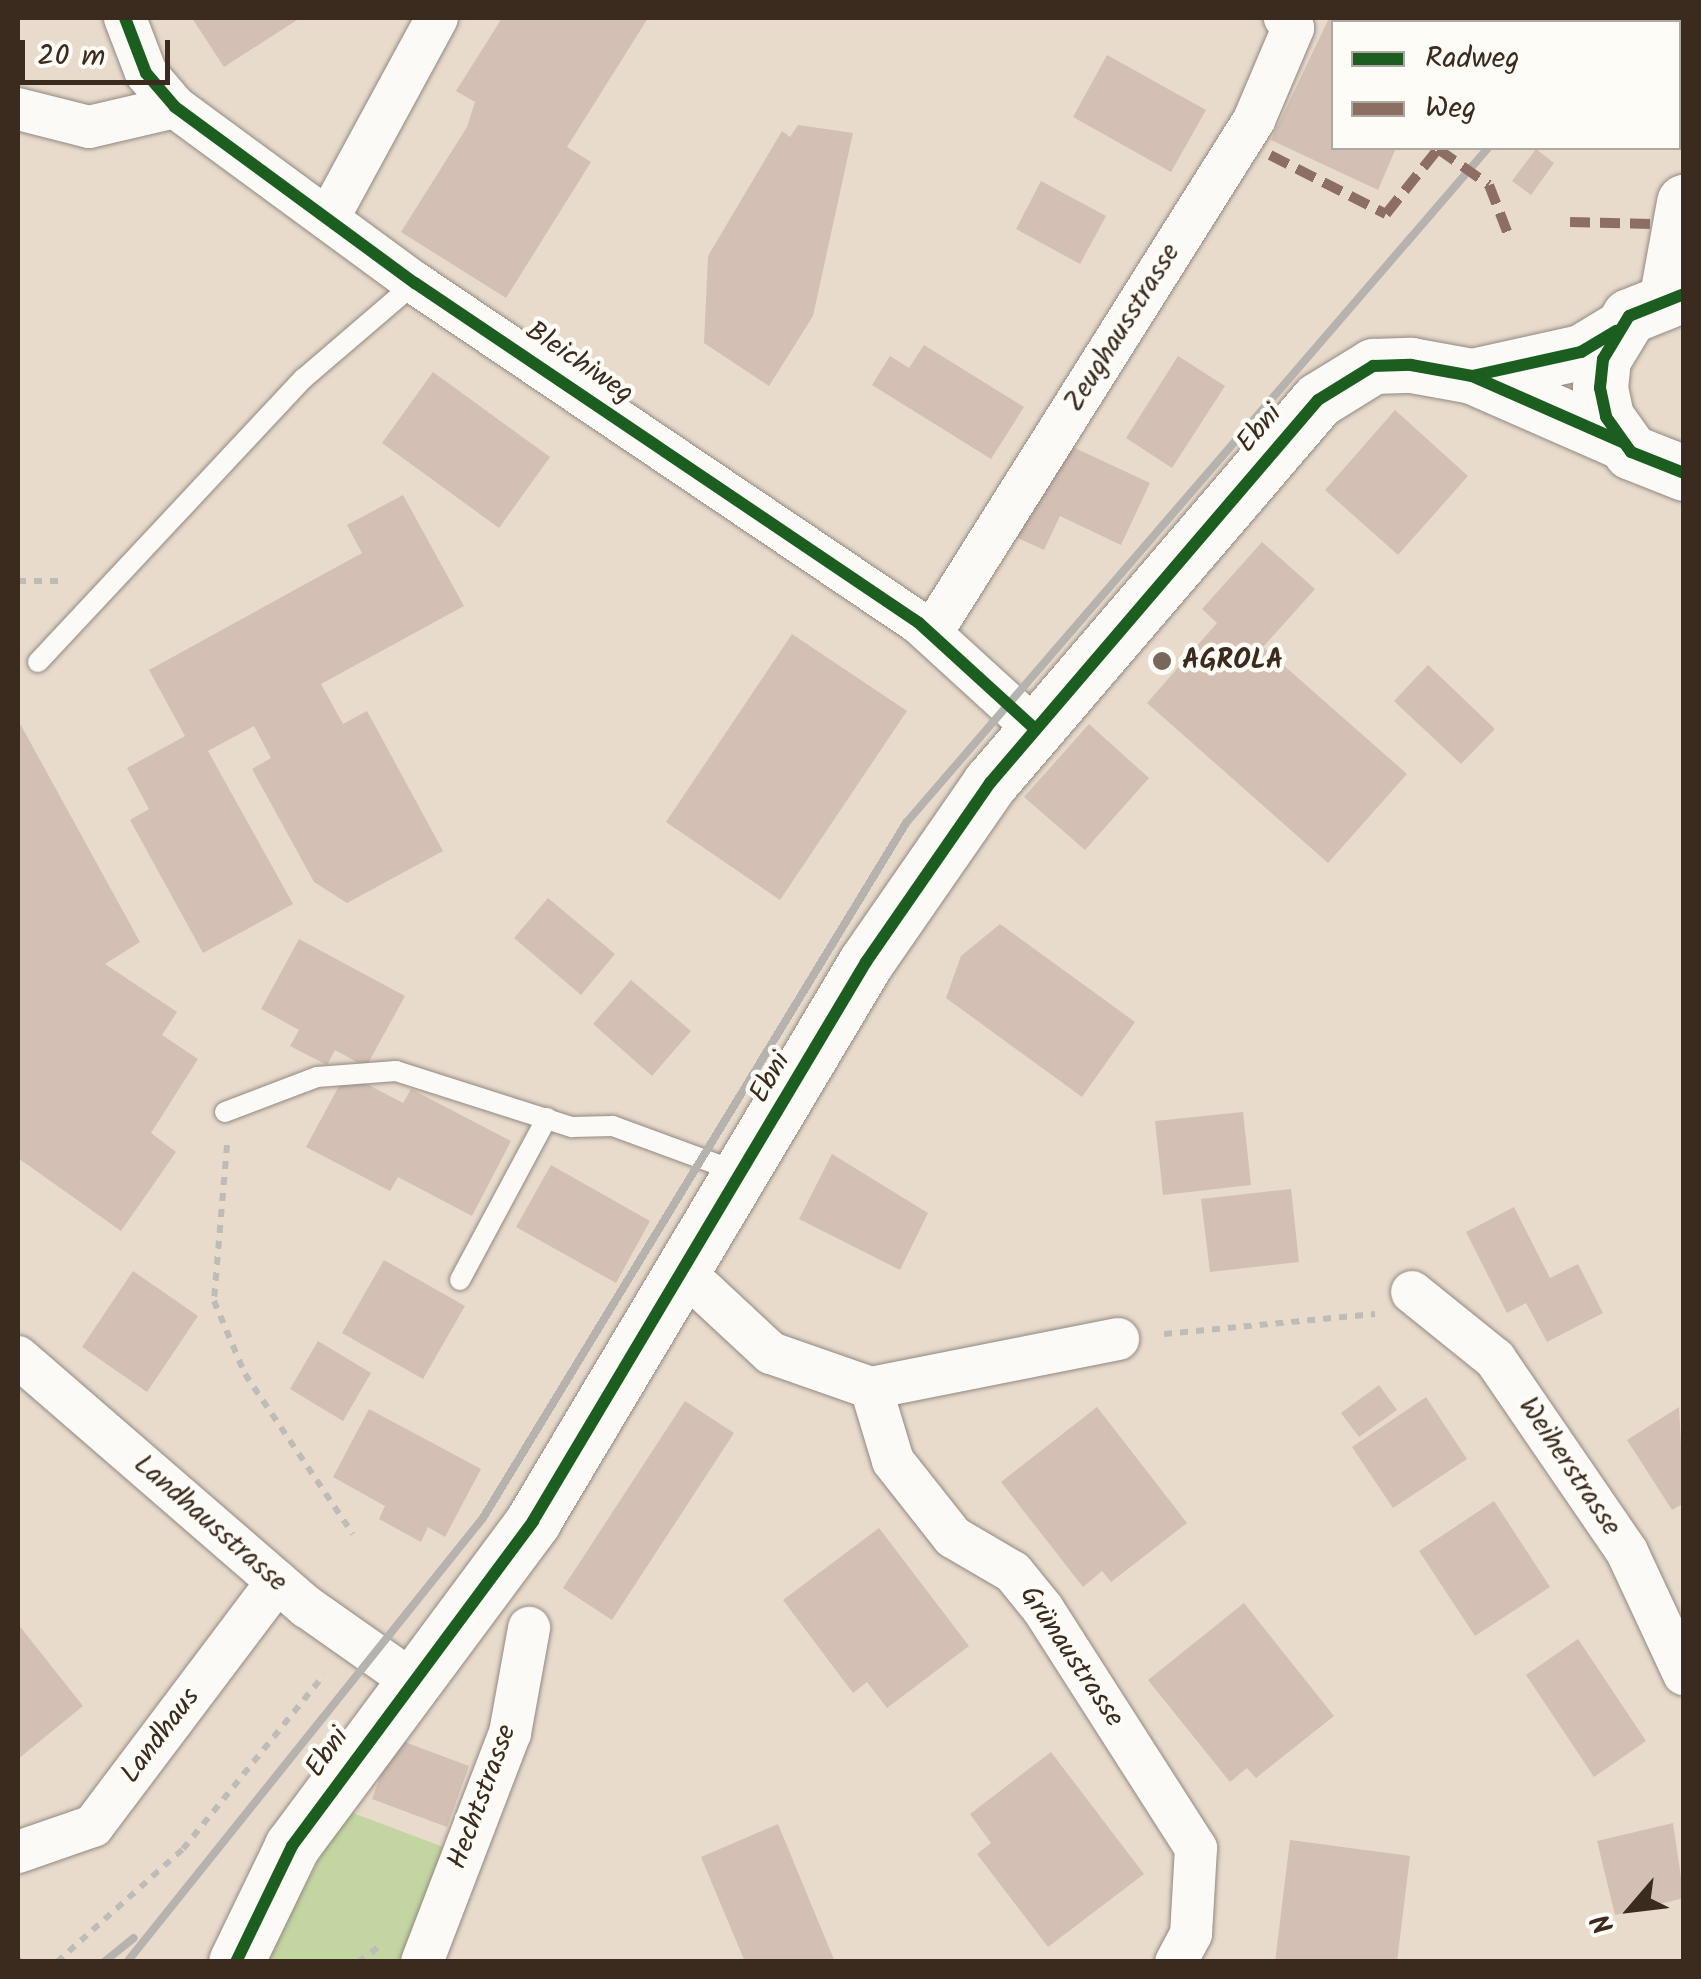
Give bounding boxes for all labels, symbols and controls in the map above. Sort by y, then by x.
scale bar [25,20,175,82]
legend [1331,20,1681,150]
text: 20 m [37,33,105,81]
text: Radweg [1425,35,1520,83]
text: Weg [1425,85,1476,133]
street label: Zeughausstrasse [1058,238,1188,418]
street label: Bleichiweg [519,315,639,411]
street label: Ebni [1230,398,1290,460]
place label: AGROLA [1182,644,1283,678]
marker: AGROLA [1151,650,1173,672]
street label: Ebni [743,1047,799,1109]
street label: Weiherstrasse [1510,1391,1628,1543]
street label: Landhausstrasse [126,1448,294,1600]
street label: Grünaustrasse [1012,1580,1130,1734]
street label: Landhaus [114,1682,208,1790]
street label: Hechtstrasse [441,1720,525,1874]
street label: Ebni [299,1722,357,1784]
north arrow [1581,1859,1681,1959]
text: N [1580,1905,1628,1942]

